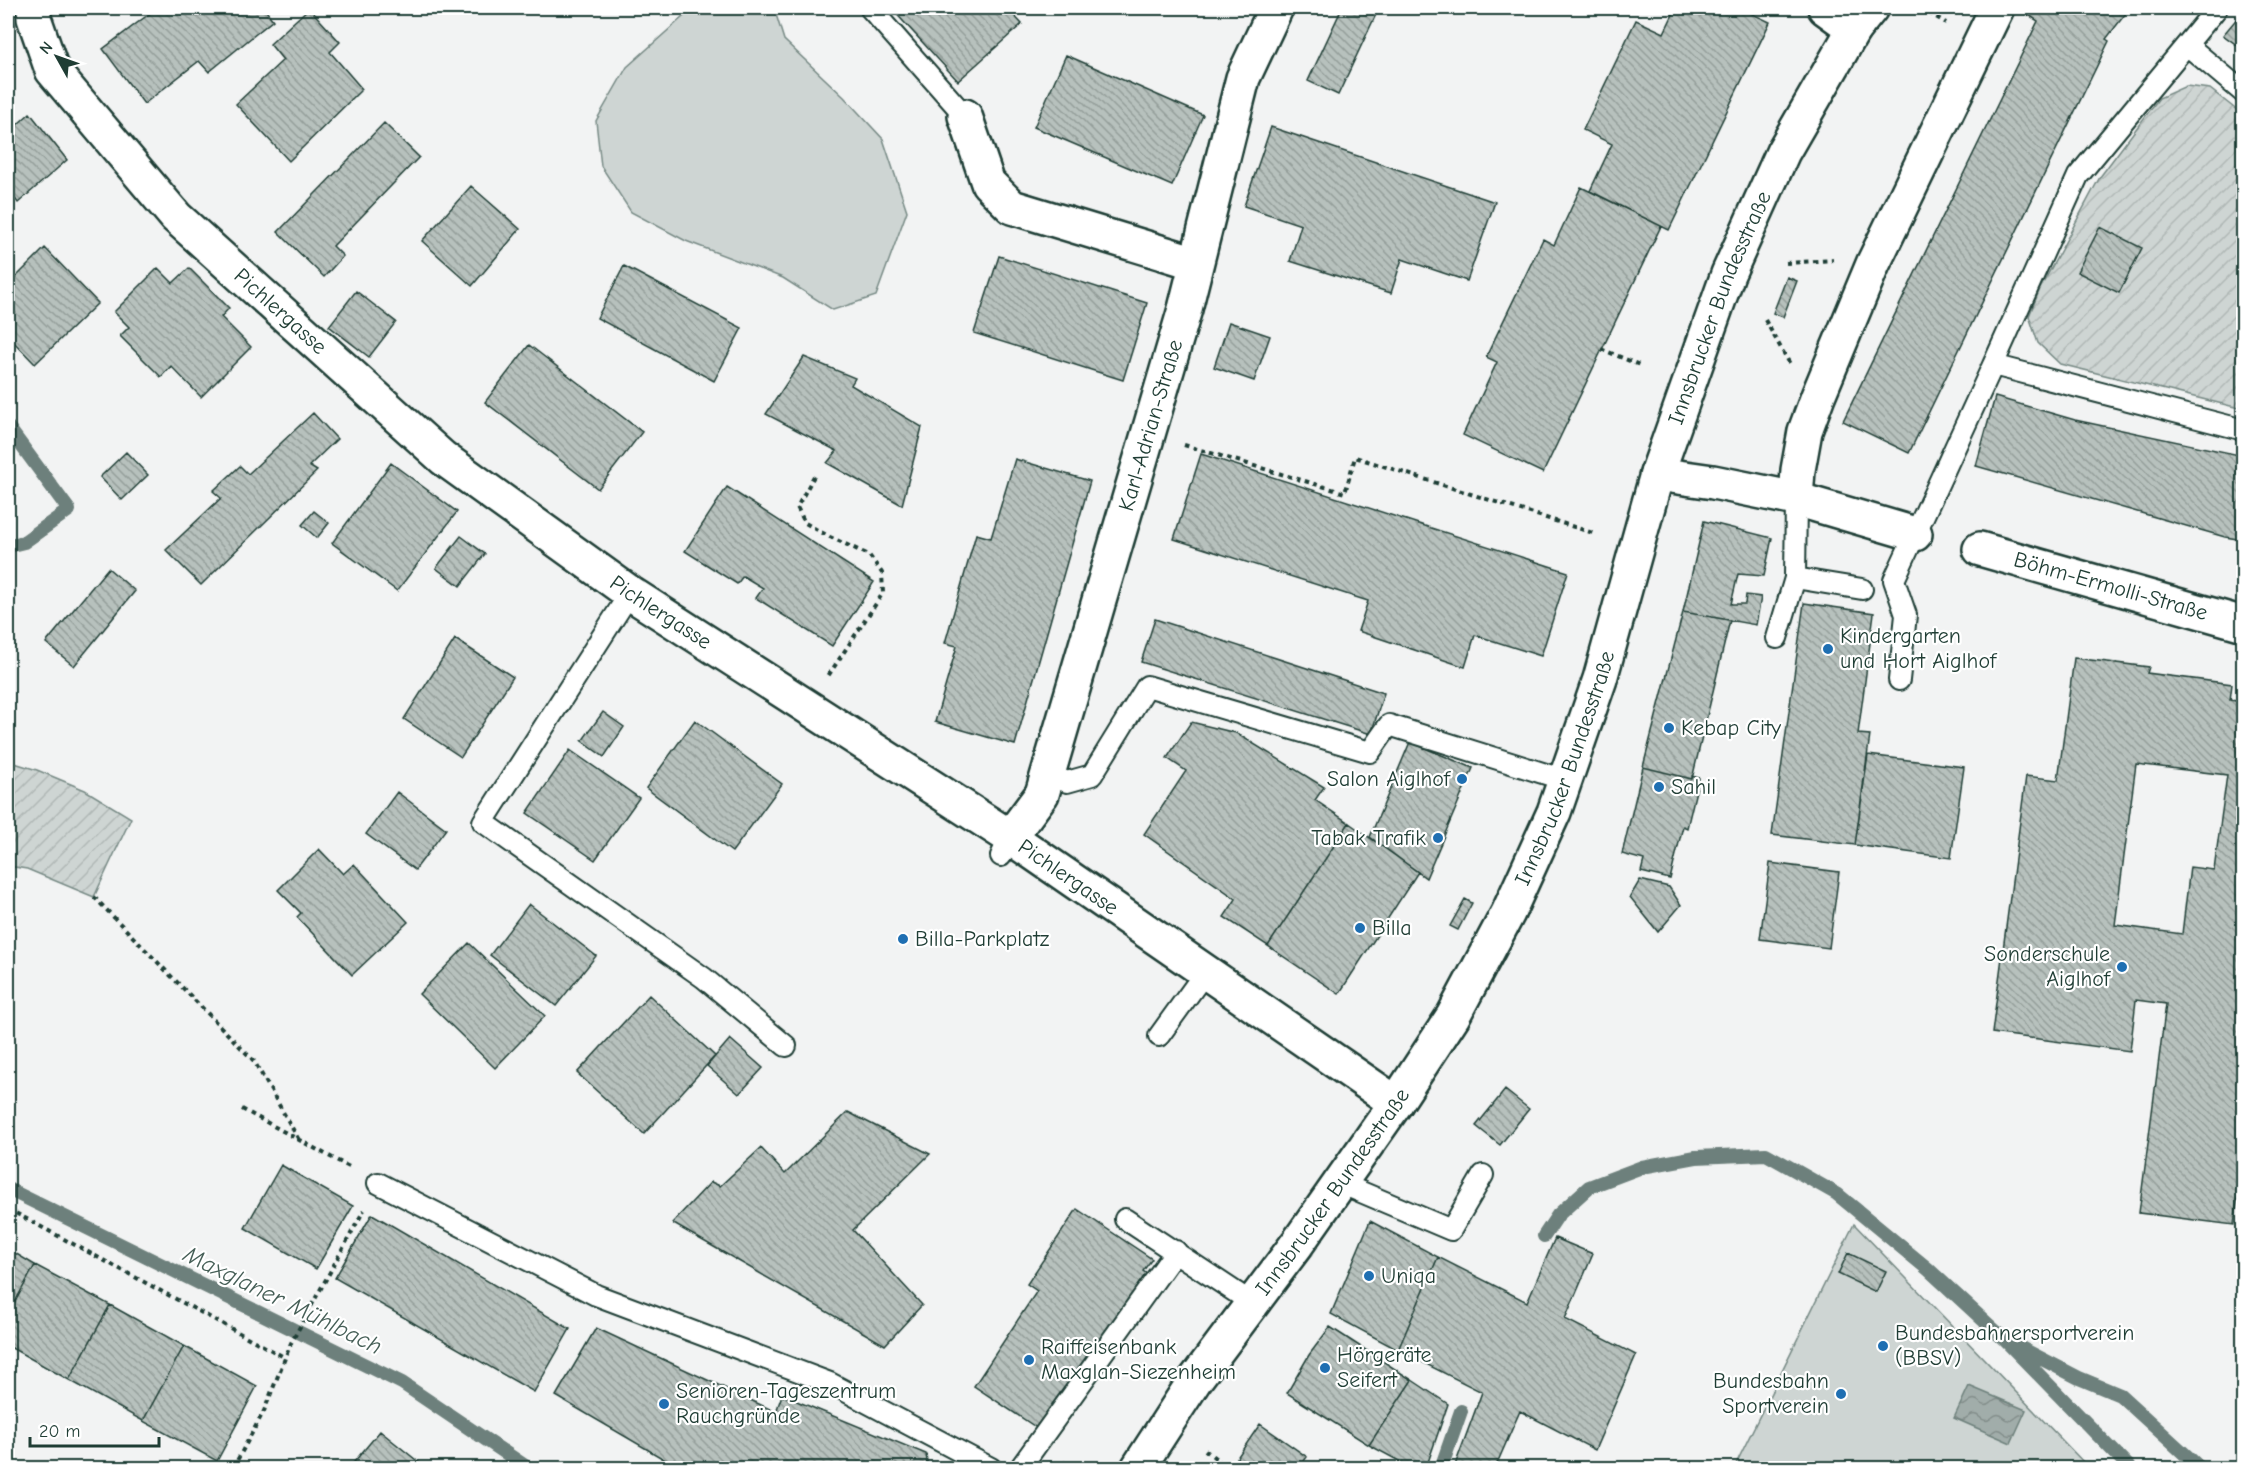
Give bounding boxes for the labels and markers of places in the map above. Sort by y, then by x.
place label: Kindergarten und Hort Aiglhof [1840,623,1998,674]
marker: Kindergarten und Hort Aiglhof [1821,642,1835,656]
place label: Kebap City [1681,715,1781,741]
marker: Kebap City [1662,721,1676,735]
place label: Salon Aiglhof [1327,766,1452,792]
marker: Salon Aiglhof [1455,772,1469,786]
place label: Sahil [1671,774,1716,800]
marker: Sahil [1652,780,1666,794]
place label: Tabak Trafik [1311,825,1426,851]
marker: Tabak Trafik [1431,831,1445,845]
place label: Billa [1372,915,1412,941]
marker: Billa [1353,921,1367,935]
place label: Billa-Parkplatz [915,926,1050,952]
marker: Billa-Parkplatz [896,932,910,946]
place label: Sonderschule Aiglhof [1984,941,2112,992]
marker: Sonderschule Aiglhof [2115,960,2129,974]
place label: Uniqa [1381,1263,1436,1289]
marker: Uniqa [1362,1269,1376,1283]
place label: Bundesbahnersportverein (BBSV) [1895,1320,2135,1371]
place label: Raiffeisenbank Maxglan-Siezenheim [1041,1334,1236,1385]
marker: Bundesbahnersportverein (BBSV) [1876,1339,1890,1353]
place label: Hörgeräte Seifert [1337,1342,1431,1393]
marker: Raiffeisenbank Maxglan-Siezenheim [1022,1353,1036,1367]
marker: Hörgeräte Seifert [1318,1361,1332,1375]
place label: Bundesbahn Sportverein [1713,1368,1829,1419]
place label: Senioren-Tageszentrum Rauchgründe [676,1378,896,1429]
marker: Bundesbahn Sportverein [1834,1387,1848,1401]
marker: Senioren-Tageszentrum Rauchgründe [657,1397,671,1411]

